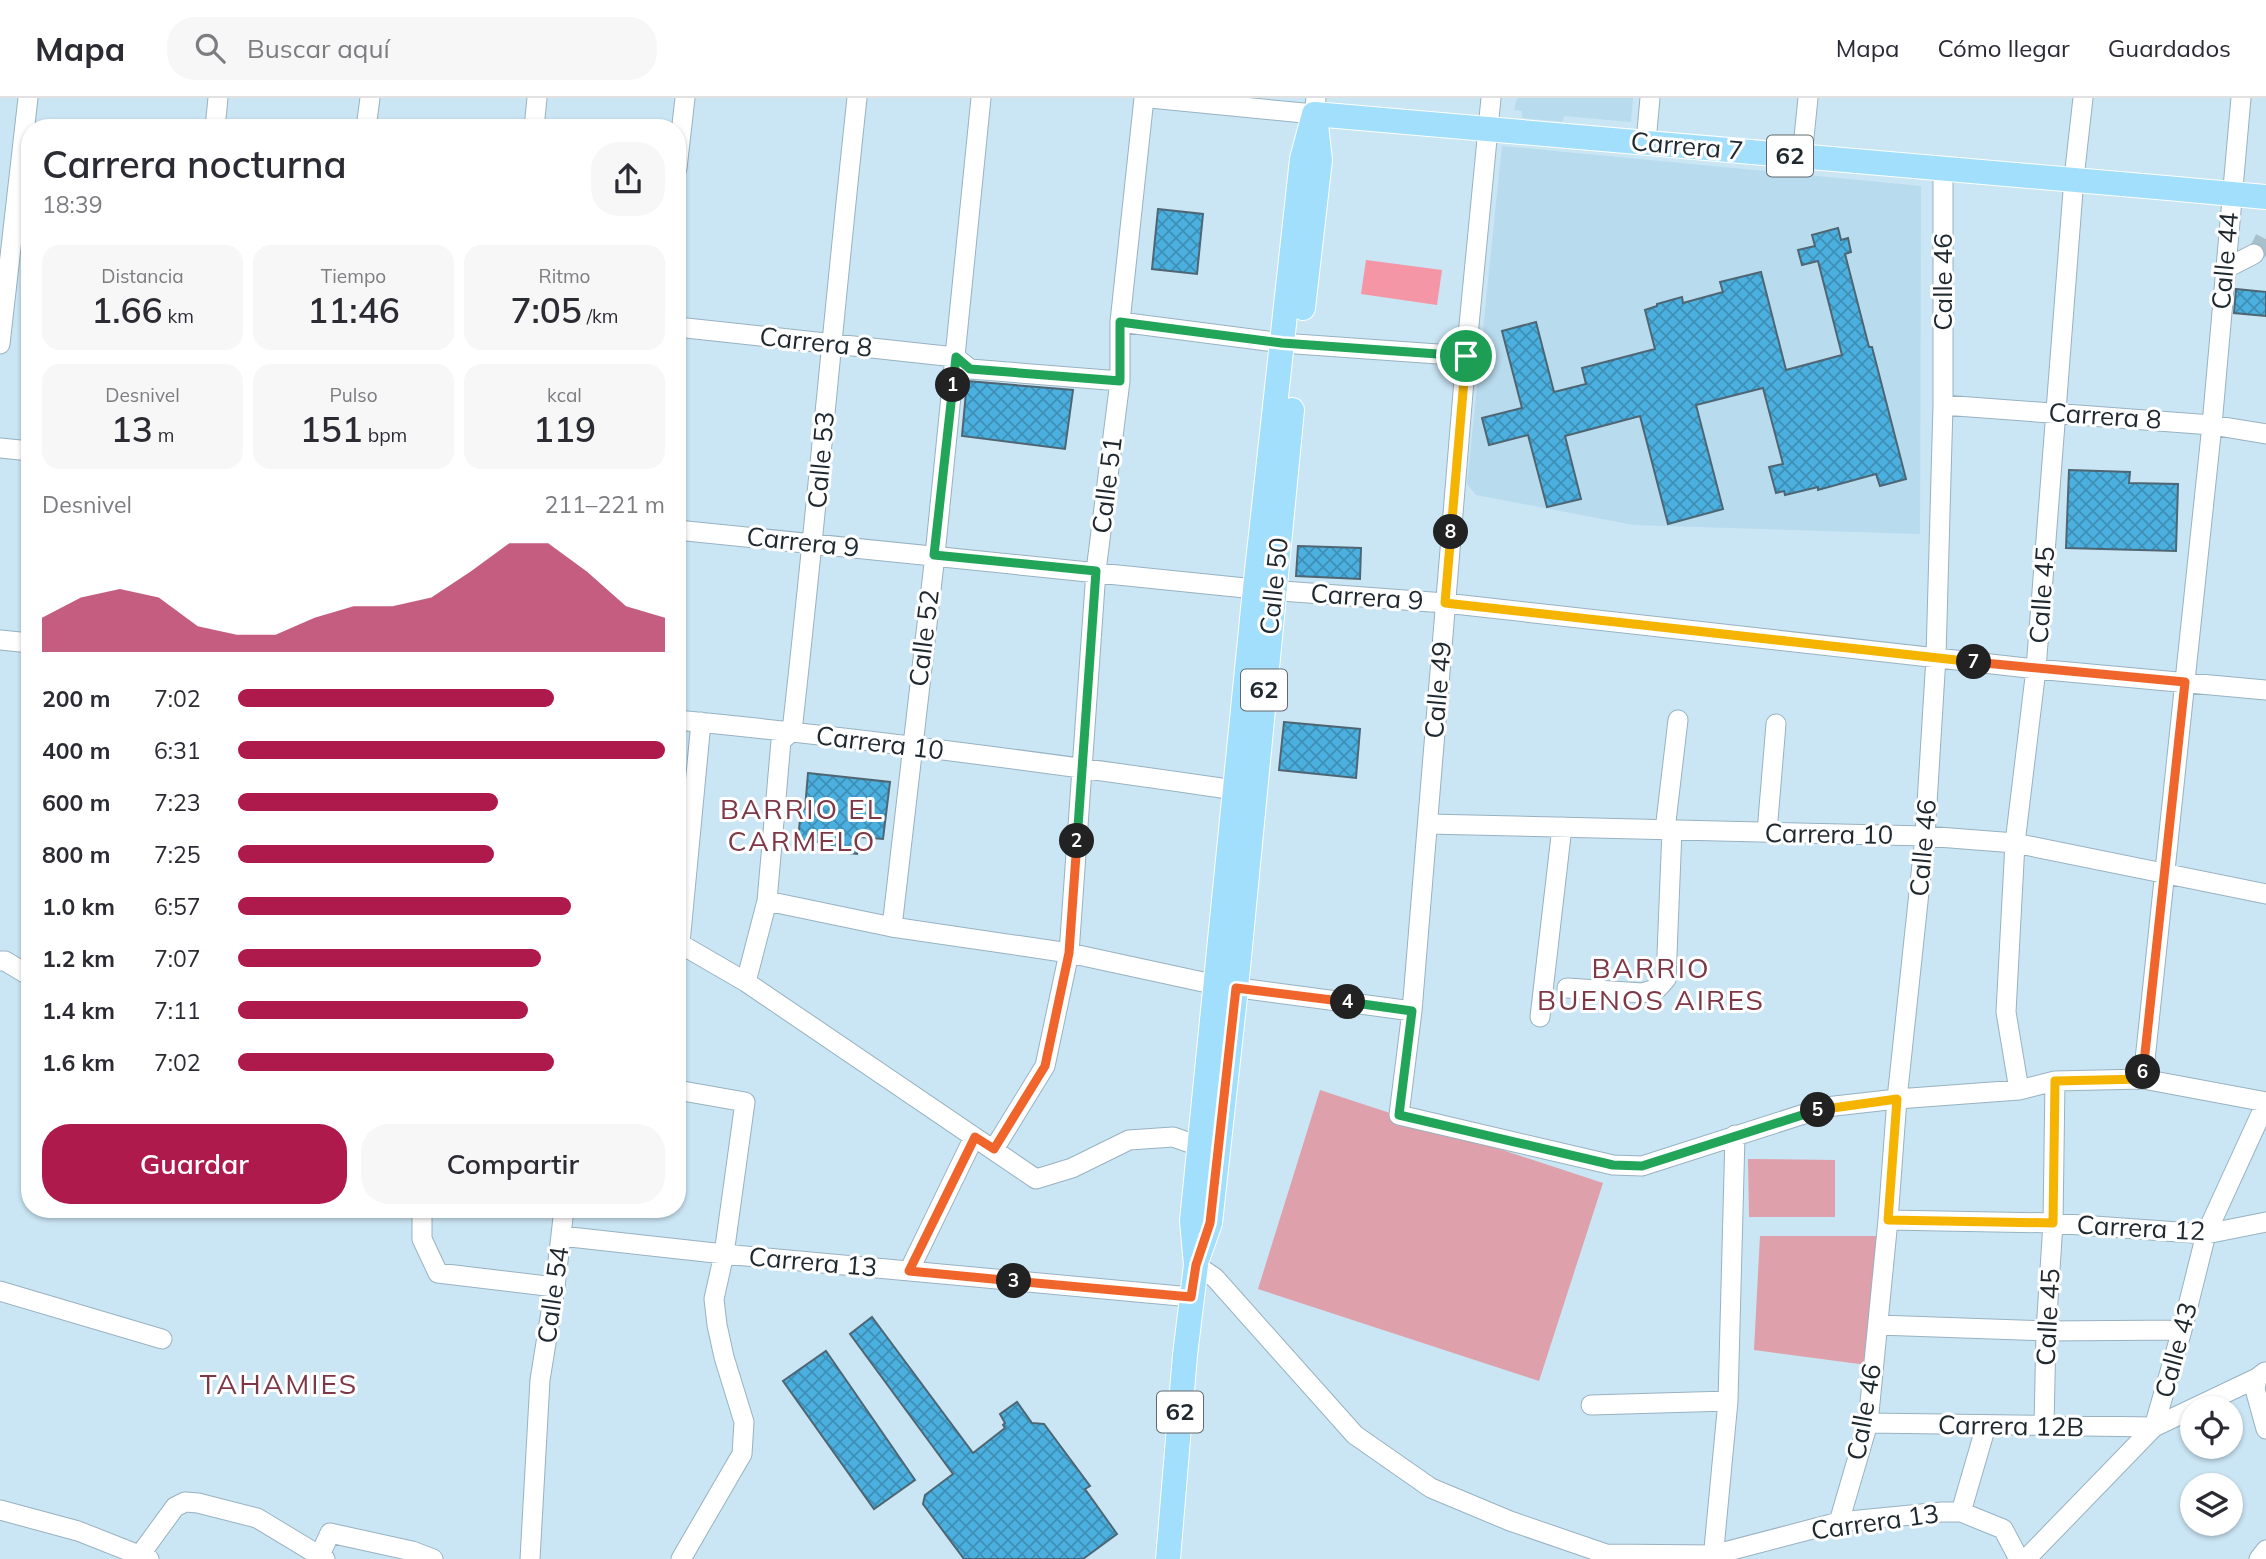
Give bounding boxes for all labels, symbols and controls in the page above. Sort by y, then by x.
search box [167,17,657,80]
text: Mapa [35,28,125,69]
icon: search [191,29,229,67]
text: Buscar aquí [247,32,390,65]
text: Mapa [1836,33,1899,63]
text: Cómo llegar [1937,33,2070,63]
text: Guardados [2108,33,2231,63]
street label: Carrera 7 [1629,124,1745,167]
road number: 62 [1767,136,1813,176]
text: Carrera nocturna [42,140,347,188]
button: share [591,142,665,216]
text: 18:39 [42,190,102,219]
street label: Calle 44 [2204,211,2245,311]
street label: Calle 46 [1926,233,1959,331]
text: Distancia [101,264,184,288]
text: Tiempo [321,264,386,288]
text: Ritmo [539,264,590,288]
text: 1.66 [91,288,162,332]
text: 11:46 [307,288,400,332]
text: 7:05 [510,288,582,332]
text: km [162,304,194,328]
text: /km [582,304,619,328]
street label: Carrera 8 [758,319,874,364]
pin [1436,326,1496,386]
icon: arrive [1447,337,1485,375]
pin: 1 [936,368,970,402]
text: 1 [947,372,958,396]
text: Desnivel [105,383,180,407]
text: Pulso [329,383,378,407]
text: kcal [547,383,582,407]
street label: Carrera 8 [2047,395,2163,436]
text: 13 [111,407,153,451]
text: 151 [300,407,363,451]
text: 119 [533,407,596,451]
street label: Calle 53 [800,410,841,510]
text: m [153,423,174,447]
text: bpm [363,423,407,447]
street label: Calle 51 [1084,435,1129,535]
text: Desnivel [42,490,132,519]
text: 211–221 m [544,490,665,519]
pin: 8 [1434,514,1468,550]
street label: Carrera 9 [745,519,861,564]
text: 8 [1445,519,1456,543]
street label: Calle 50 [1252,536,1295,636]
street label: Calle 45 [2022,545,2061,645]
street label: Carrera 9 [1309,576,1425,617]
street label: Calle 52 [901,588,946,688]
street label: Calle 49 [1417,640,1458,740]
pin: 7 [1956,644,1992,680]
text: 7 [1968,649,1979,673]
road number: 62 [1241,670,1287,710]
text: 200 m [42,684,110,713]
text: 7:02 [154,684,201,713]
street label: Carrera 10 [814,718,946,767]
text: 400 m [42,736,110,765]
text: 6:31 [154,736,201,765]
text: 600 m [42,788,110,817]
text: 7:23 [154,788,201,817]
district label: BARRIO EL CARMELO [720,791,884,858]
street label: Calle 46 [1902,798,1943,898]
street label: Carrera 10 [1764,816,1894,851]
pin: 2 [1060,824,1094,858]
text: 2 [1071,828,1082,852]
text: 800 m [42,840,110,869]
text: 7:25 [154,840,201,869]
text: 1.0 km [42,892,115,921]
text: 6:57 [154,892,201,921]
text: 1.2 km [42,944,115,973]
text: 7:07 [154,944,201,973]
district label: BARRIO BUENOS AIRES [1537,950,1765,1017]
pin: 4 [1330,984,1366,1020]
text: 4 [1342,989,1353,1013]
text: 1.4 km [42,996,115,1025]
text: 7:11 [154,996,201,1025]
text: 1.6 km [42,1048,115,1077]
text: 7:02 [154,1048,201,1077]
pin: 6 [2126,1054,2160,1090]
text: 6 [2137,1059,2148,1083]
pin: 5 [1800,1093,1836,1128]
text: 5 [1812,1097,1823,1121]
button: Guardar [42,1124,347,1204]
button: Compartir [361,1124,665,1204]
street label: Carrera 12 [2076,1208,2206,1247]
street label: Carrera 13 [747,1239,879,1284]
street label: Calle 54 [529,1244,576,1345]
pin: 3 [996,1264,1032,1298]
street label: Calle 45 [2028,1267,2067,1367]
text: 3 [1008,1268,1019,1292]
street label: Calle 43 [2147,1299,2204,1401]
street label: Calle 46 [1839,1361,1888,1463]
district label: TAHAMIES [200,1366,358,1401]
road number: 62 [1157,1392,1203,1432]
map controls [2180,1396,2243,1536]
button: locate [2180,1396,2243,1459]
street label: Carrera 12B [1938,1408,2084,1443]
button: layers [2180,1473,2243,1536]
street label: Carrera 13 [1809,1496,1941,1547]

